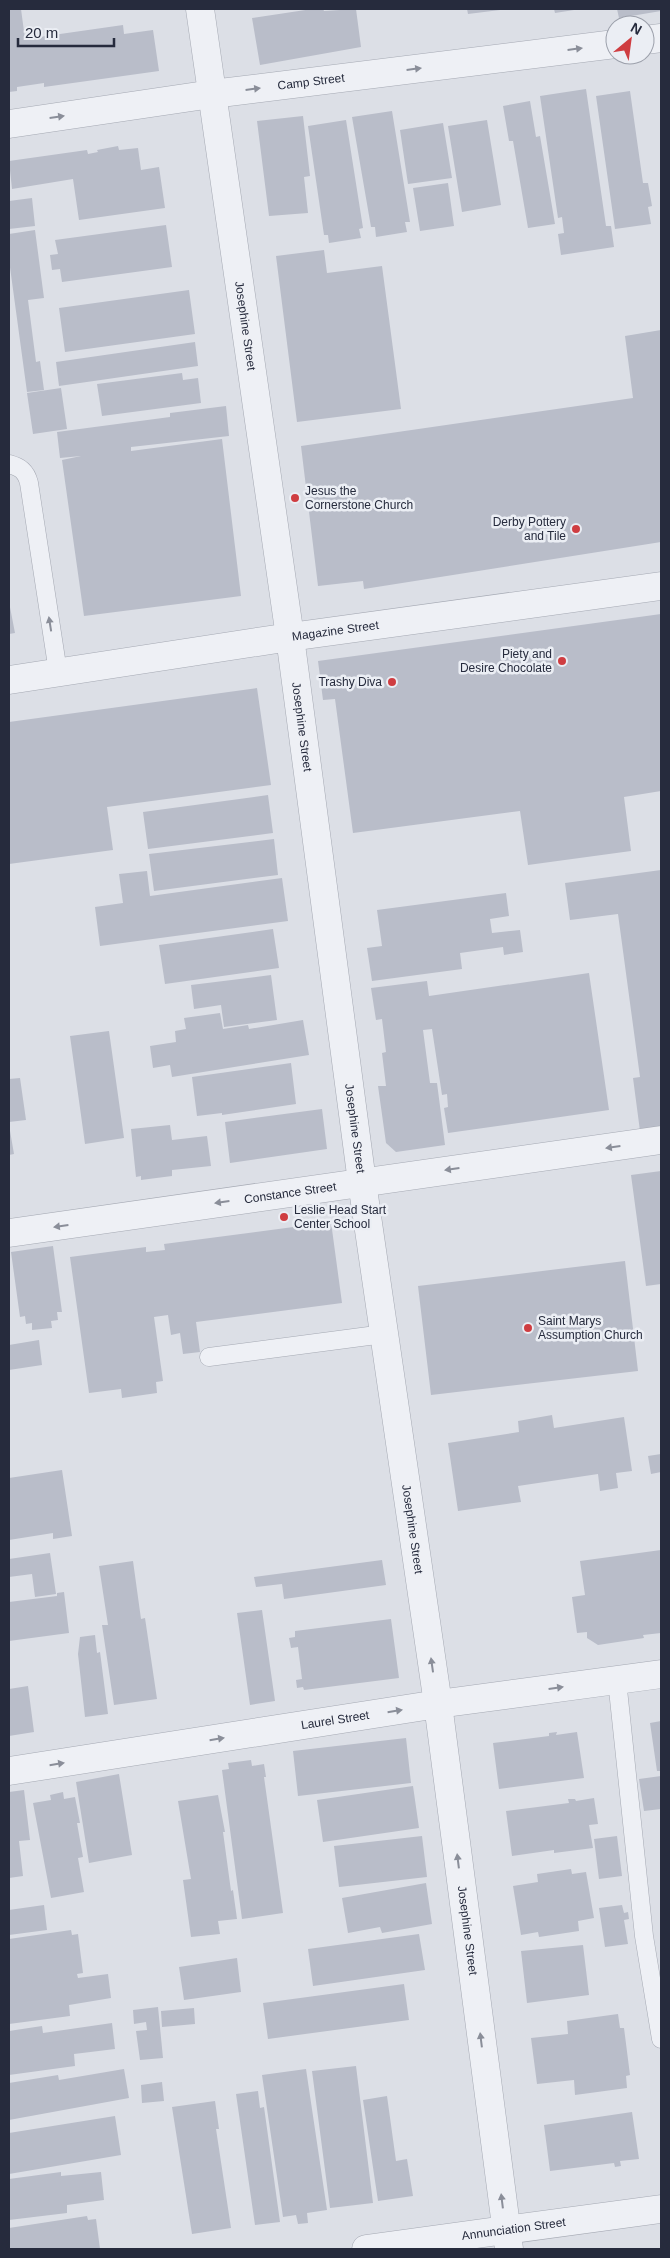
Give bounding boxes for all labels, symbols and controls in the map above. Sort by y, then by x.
scale bar [18,15,114,47]
north arrow [605,15,655,65]
text: N [628,19,645,38]
text: 20 m [25,24,58,41]
one-way arrow [567,45,583,53]
one-way arrow [406,65,422,73]
street label: Camp Street [277,71,346,93]
one-way arrow [245,85,261,93]
one-way arrow [49,113,65,121]
street label: Josephine Street [232,280,259,372]
place label: Jesus the Cornerstone Church [305,484,413,512]
marker: Jesus the Cornerstone Church [289,492,301,504]
place label: Derby Pottery and Tile [493,515,566,543]
marker: Derby Pottery and Tile [570,523,582,535]
one-way arrow [46,616,54,632]
street label: Magazine Street [291,618,380,644]
place label: Piety and Desire Chocolate [460,647,552,675]
marker: Piety and Desire Chocolate [556,655,568,667]
place label: Trashy Diva [318,675,382,689]
marker: Trashy Diva [386,676,398,688]
street label: Josephine Street [289,681,315,773]
street label: Josephine Street [342,1083,368,1175]
one-way arrow [605,1143,621,1151]
one-way arrow [444,1166,460,1174]
street label: Constance Street [243,1179,338,1206]
one-way arrow [214,1199,230,1207]
place label: Leslie Head Start Center School [294,1203,387,1231]
marker: Leslie Head Start Center School [278,1211,290,1223]
one-way arrow [53,1222,69,1230]
place label: Saint Marys Assumption Church [538,1314,643,1342]
marker: Saint Marys Assumption Church [522,1322,534,1334]
street label: Josephine Street [399,1484,426,1575]
one-way arrow [428,1657,436,1673]
one-way arrow [549,1684,565,1692]
one-way arrow [388,1707,404,1715]
street label: Laurel Street [300,1708,371,1732]
one-way arrow [210,1734,226,1742]
one-way arrow [49,1759,65,1767]
one-way arrow [454,1853,462,1869]
street label: Josephine Street [455,1885,480,1977]
one-way arrow [477,2031,485,2047]
one-way arrow [498,2193,506,2209]
street label: Annunciation Street [461,2215,567,2243]

